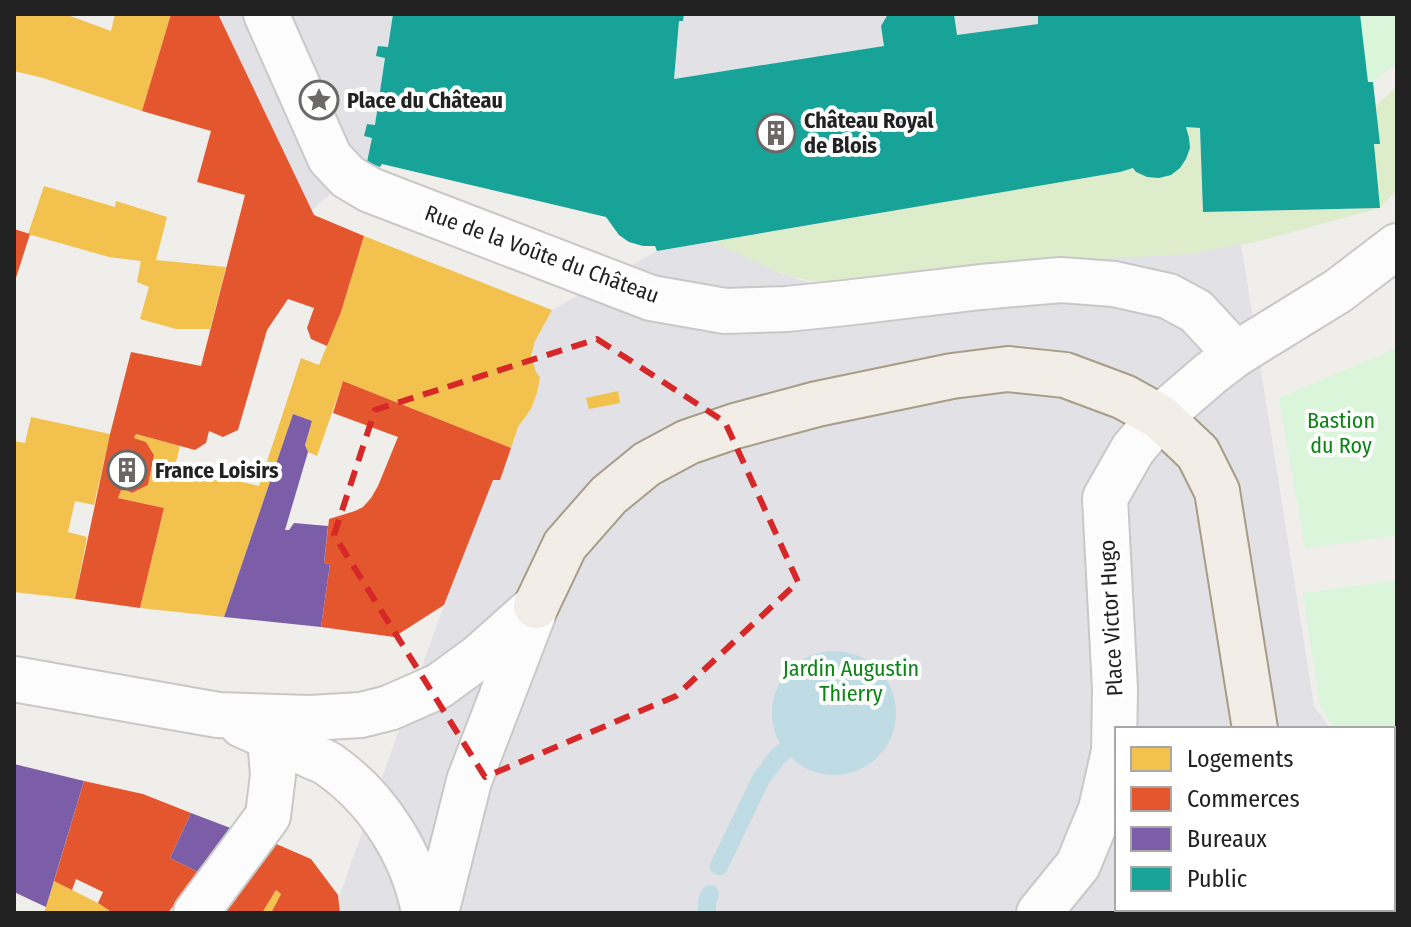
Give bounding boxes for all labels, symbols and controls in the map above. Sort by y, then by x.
place icon: Place du Château [298,79,340,121]
place label: Place du Château [347,87,503,114]
place label: Château Royal de Blois [804,107,934,159]
building icon: Château Royal de Blois [755,112,797,154]
street label: Rue de la Voûte du Château [421,199,663,309]
park label: Bastion du Roy [1307,407,1375,459]
building icon: France Loisirs [106,449,148,491]
place label: France Loisirs [155,457,279,484]
street label: Place Victor Hugo [1093,539,1129,697]
park label: Jardin Augustin Thierry [783,655,919,707]
legend [1115,727,1395,911]
text: Logements [1187,745,1294,773]
text: Commerces [1187,785,1300,813]
text: Bureaux [1187,825,1267,853]
text: Public [1187,865,1247,893]

